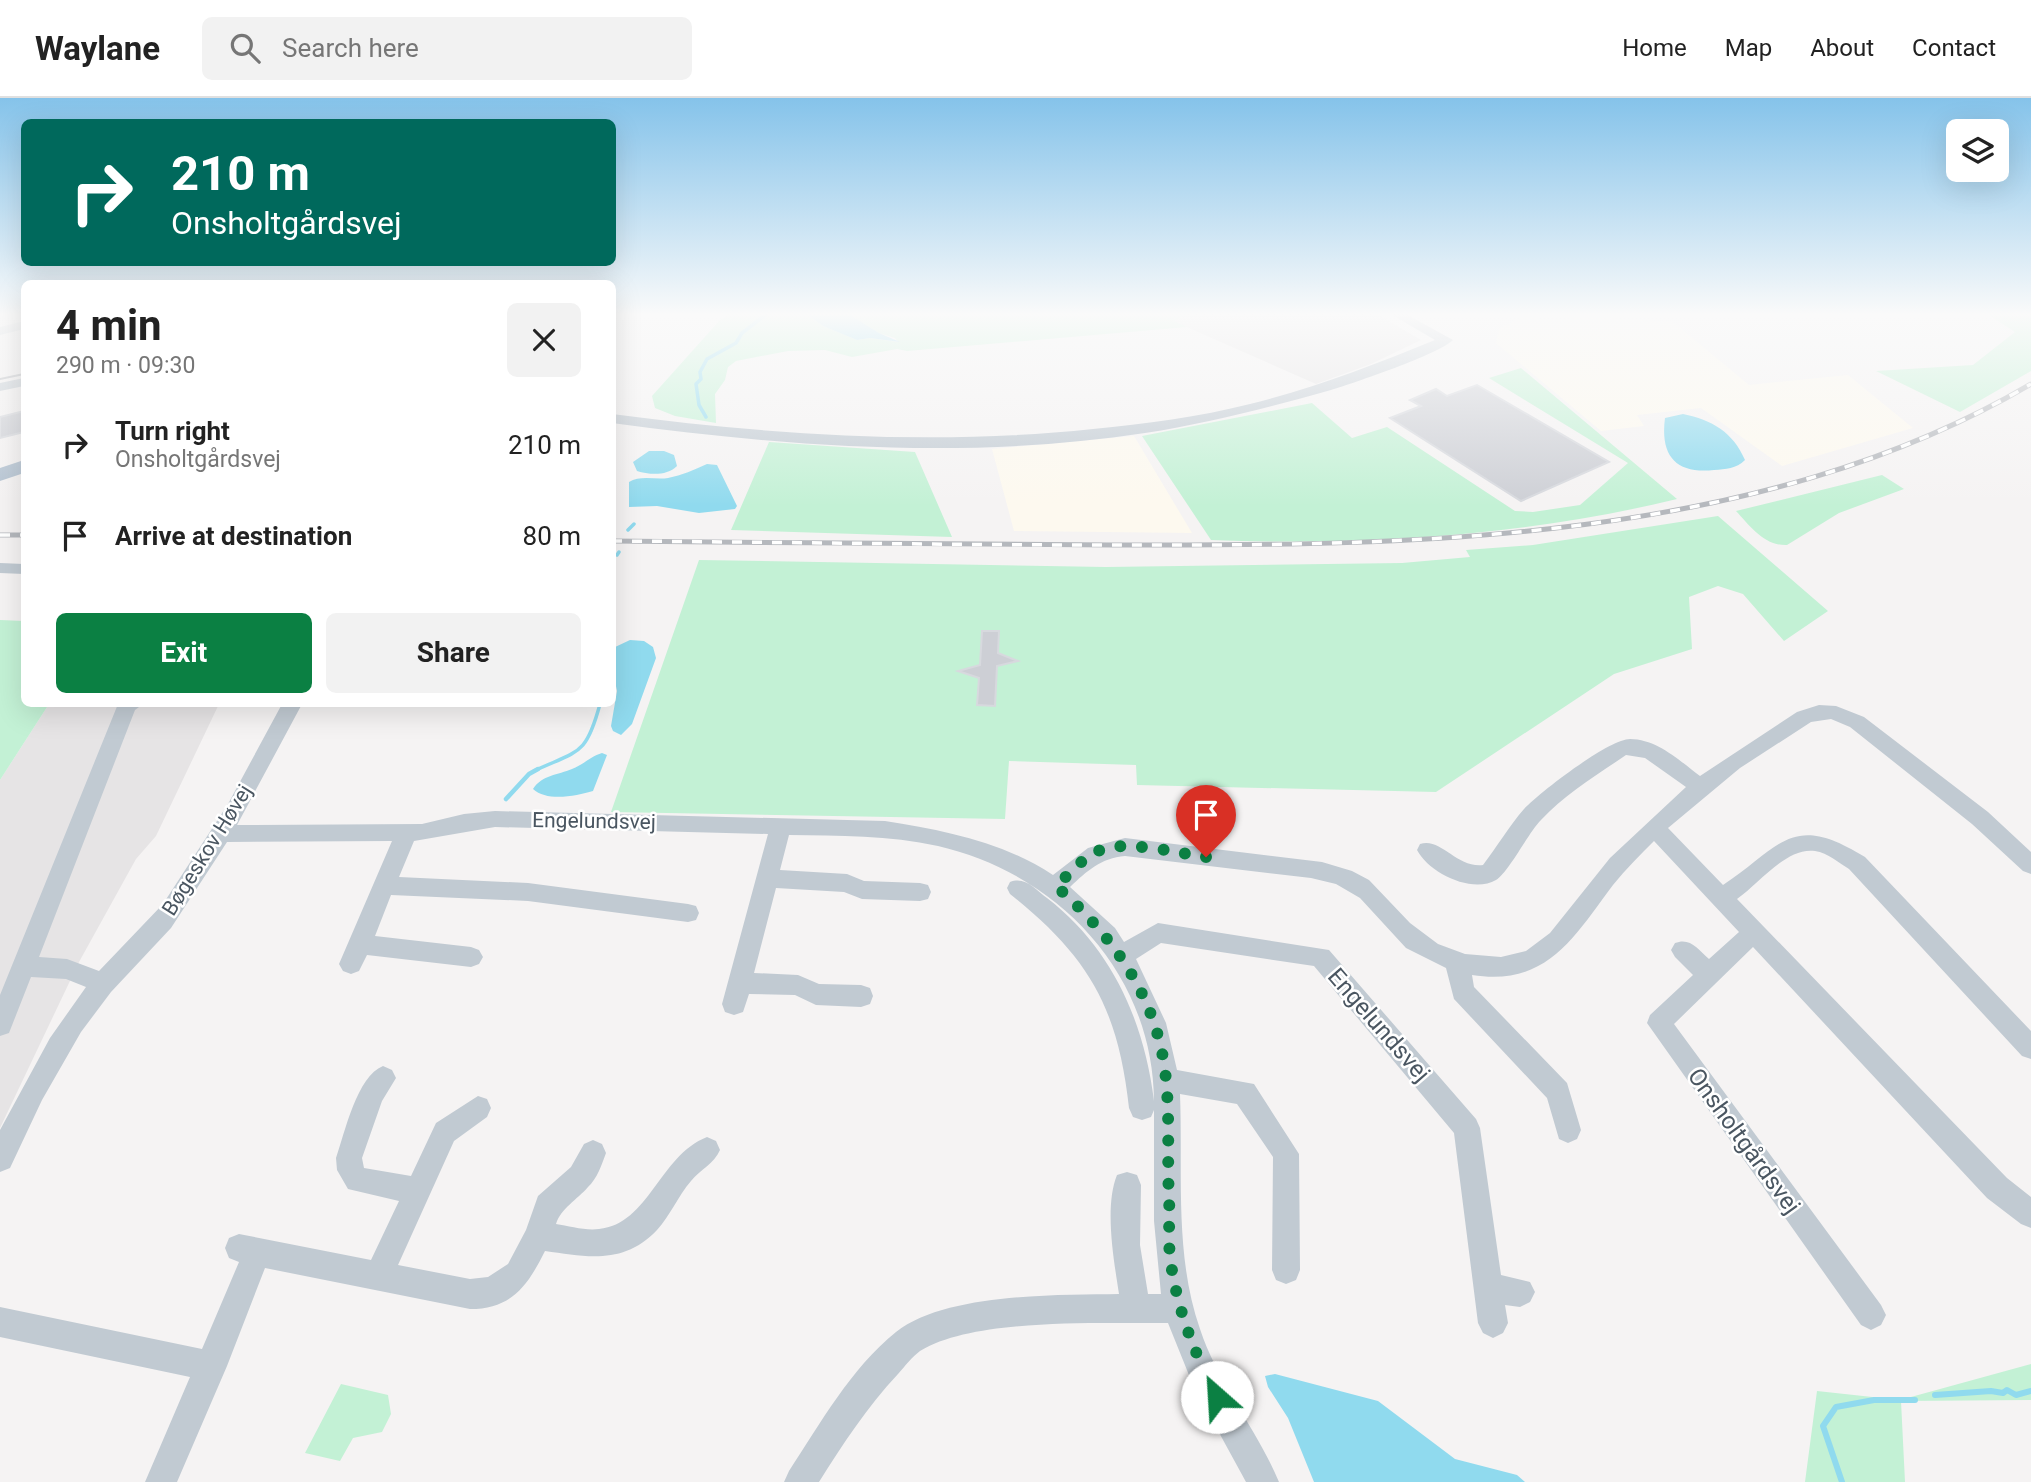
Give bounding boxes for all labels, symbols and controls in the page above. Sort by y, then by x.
search box [202,17,692,80]
text: Waylane [35,29,160,68]
icon: search [226,29,264,67]
text: Search here [282,33,419,63]
text: Home [1622,34,1687,62]
text: Map [1725,34,1772,62]
text: About [1810,34,1874,62]
text: Contact [1912,34,1996,62]
map controls [1946,119,2009,182]
button: layers [1946,119,2009,182]
text: 210 m [171,145,310,202]
icon: right [56,147,147,238]
text: Onsholtgårdsvej [171,204,402,242]
text: 4 min [56,301,162,350]
button: close [507,303,581,377]
text: 290 m · 09:30 [56,352,195,379]
text: Turn right [115,416,230,446]
icon: right [56,426,94,464]
text: 210 m [508,430,581,460]
text: Onsholtgårdsvej [115,446,281,473]
icon: arrive [56,517,94,555]
text: Arrive at destination [115,521,352,551]
text: 80 m [523,521,581,551]
button: Exit [56,613,312,693]
button: Share [326,613,581,693]
street label: Bøgeskov Høvej [157,780,257,920]
pin [1176,785,1236,857]
icon: arrive [1187,796,1225,834]
street label: Engelundsvej [532,808,656,834]
street label: Engelundsvej [1322,963,1436,1087]
street label: Onsholtgårdsvej [1682,1063,1806,1219]
position arrow [1180,1360,1254,1434]

